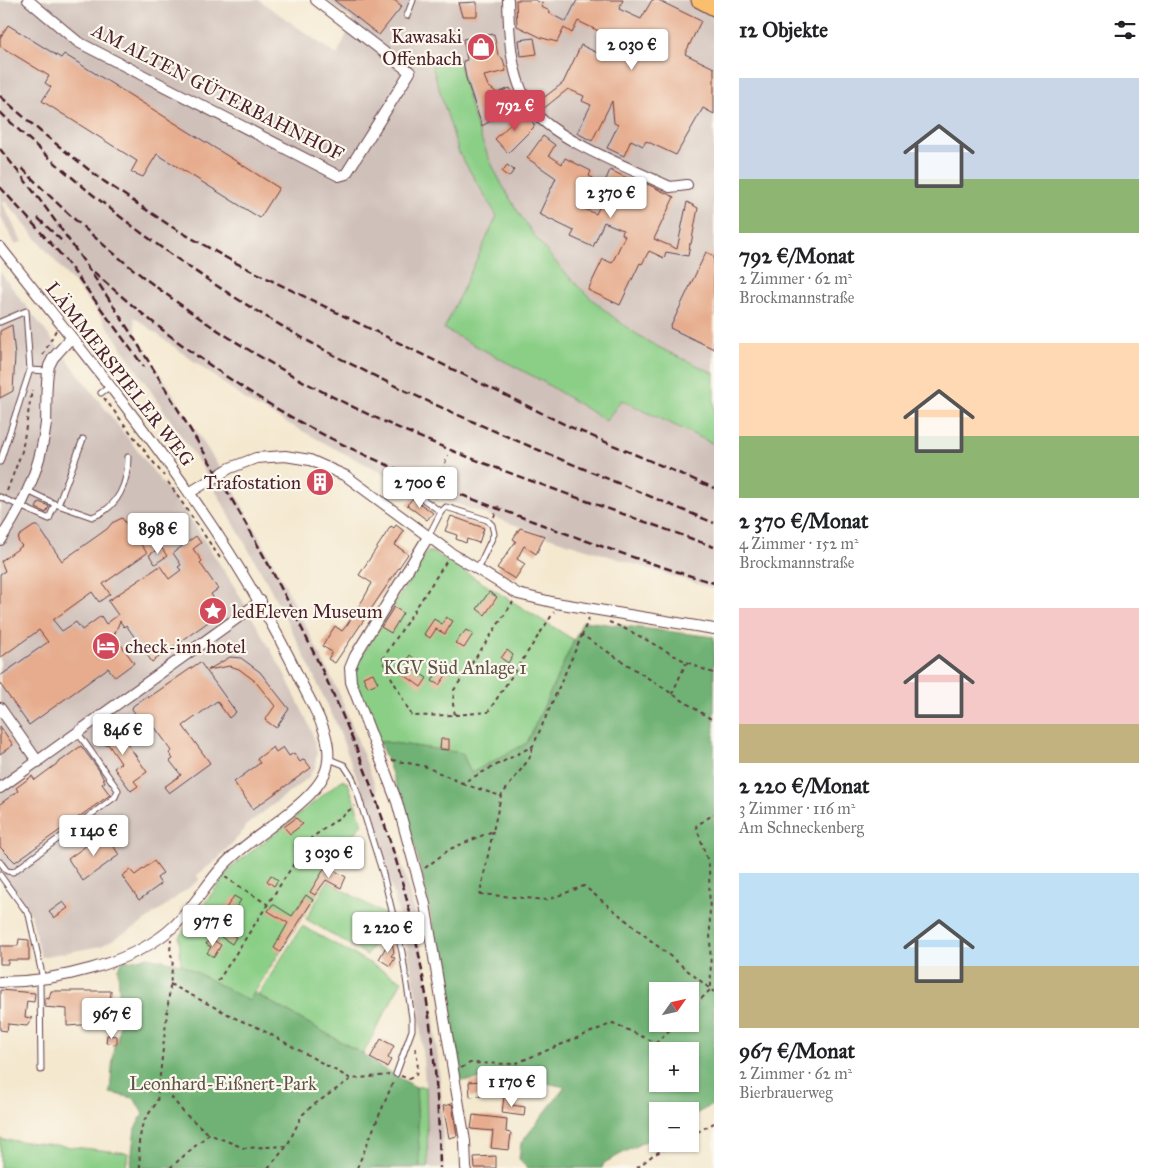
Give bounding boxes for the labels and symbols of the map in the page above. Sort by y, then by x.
street label: AM ALTEN GÜTERBAHNHOF [87,18,348,166]
place label: Kawasaki Offenbach [382,25,462,70]
pin: 2 030 € [586,28,678,71]
shop icon: Kawasaki Offenbach [466,32,496,62]
pin: 792 € [480,90,550,132]
pin: 2 370 € [565,176,657,219]
street label: LÄMMERSPIELER WEG [41,277,199,471]
pin: 2 700 € [374,466,466,509]
building icon: Trafostation [305,467,335,497]
place label: Trafostation [204,471,301,494]
pin: 898 € [123,512,193,555]
place icon: ledEleven Museum [198,596,228,626]
place label: ledEleven Museum [232,600,383,623]
hotel icon: check-inn hotel [91,631,121,661]
place label: check-inn hotel [125,635,247,658]
park label: KGV Süd Anlage 1 [383,656,527,680]
pin: 846 € [88,714,158,756]
pin: 1 140 € [48,814,140,857]
pin: 3 030 € [283,836,375,879]
pin: 977 € [178,904,248,947]
pin: 2 220 € [342,912,434,954]
north arrow [649,982,699,1032]
pin: 967 € [77,998,147,1040]
pin: 1 170 € [466,1066,558,1108]
park label: Leonhard-Eißnert-Park [129,1072,317,1095]

